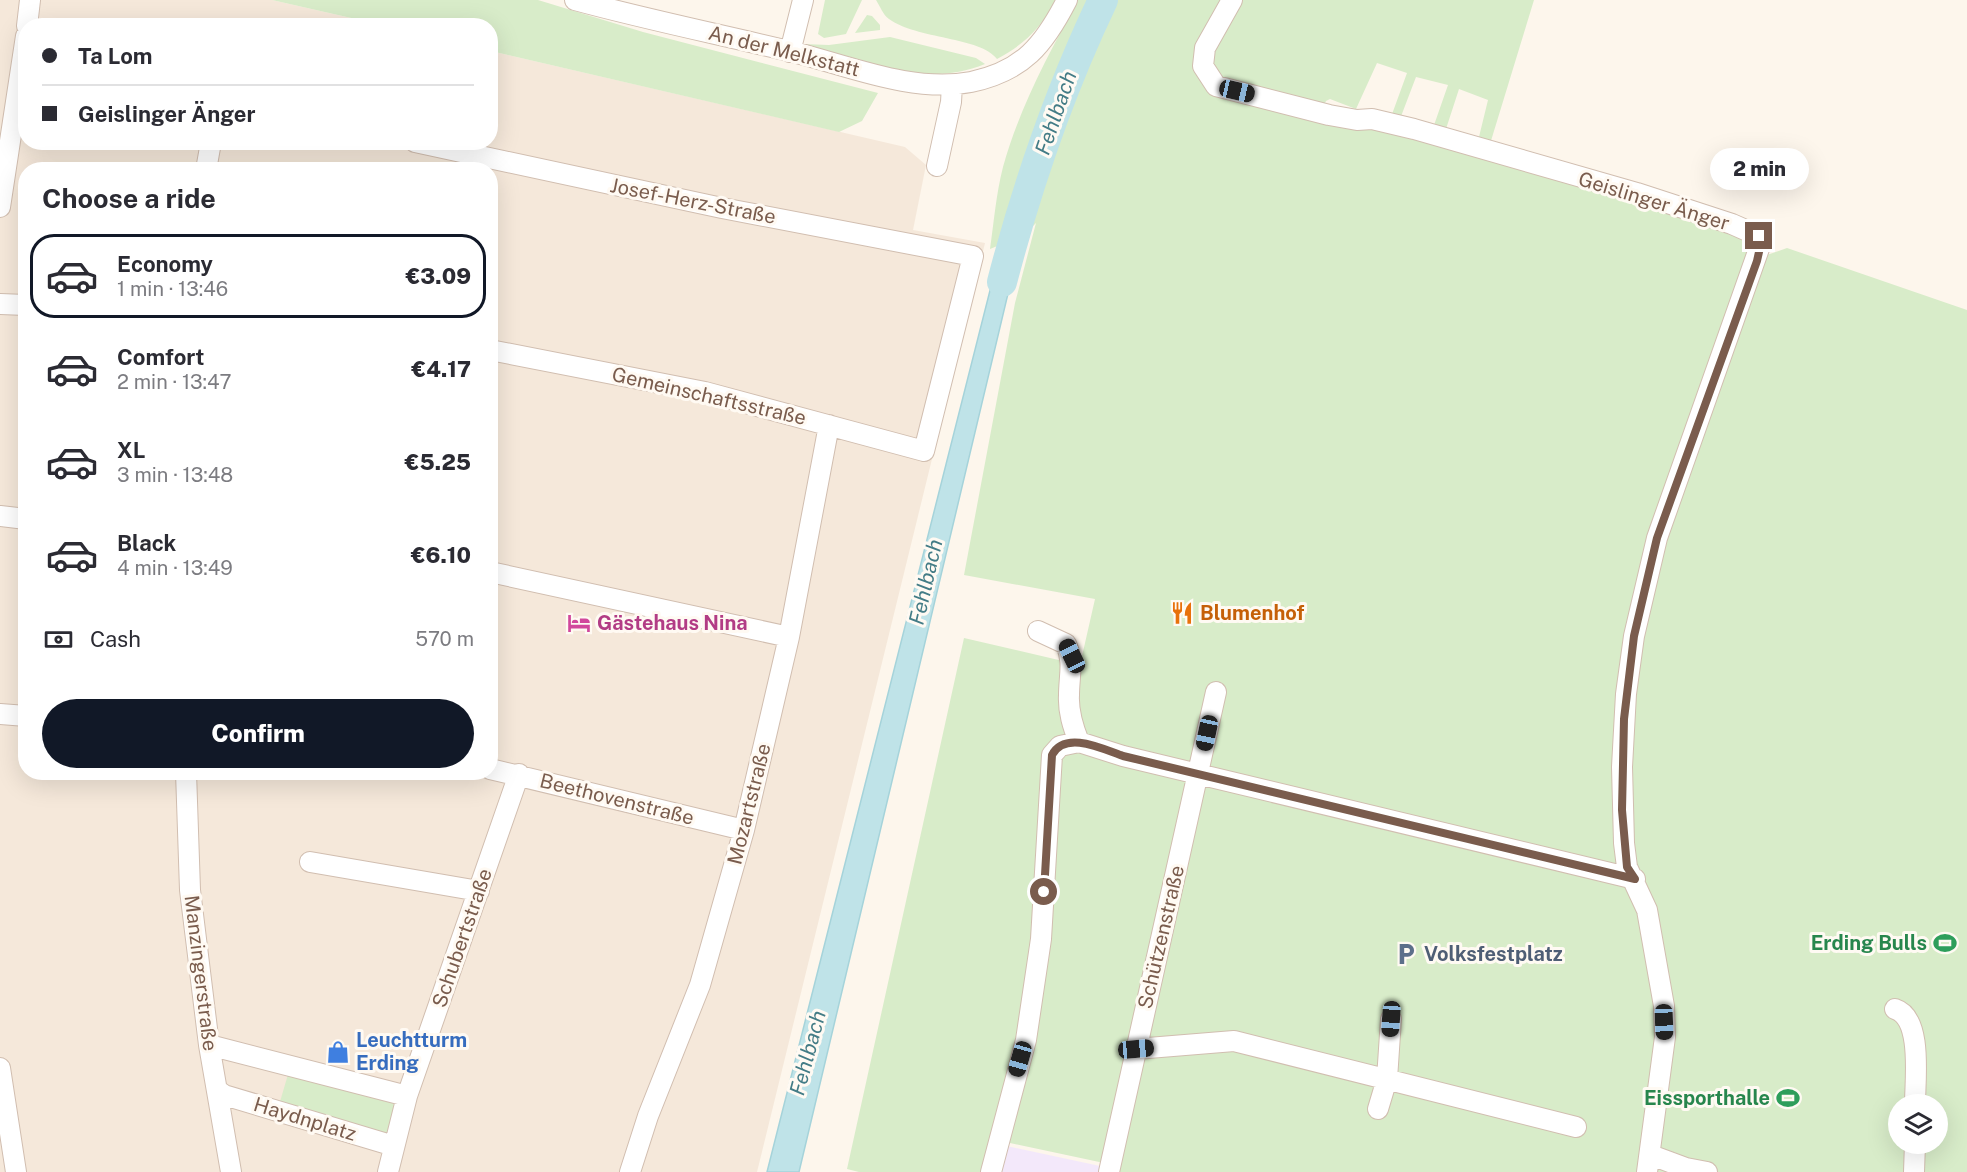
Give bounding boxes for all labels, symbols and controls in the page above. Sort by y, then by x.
street label: An der Melkstatt [706,21,862,81]
text: Ta Lom [78,43,153,69]
water label: Fehlbach [1030,68,1082,158]
car [1217,78,1257,104]
text: Geislinger Änger [78,101,256,127]
callout: 2 min [1710,149,1808,191]
text: 2 min [1733,157,1786,181]
street label: Geislinger Änger [1576,167,1733,235]
street label: Josef-Herz-Straße [608,173,778,229]
text: Choose a ride [42,182,216,214]
route end [1745,222,1772,249]
icon: car [45,249,99,303]
text: Economy [117,251,213,277]
text: €3.09 [405,263,471,289]
text: 1 min · 13:46 [117,277,228,301]
icon: car [45,342,99,396]
text: Comfort [117,344,204,370]
text: €4.17 [411,356,471,382]
street label: Gemeinschaftsstraße [610,362,808,430]
text: 2 min · 13:47 [117,370,232,394]
icon: car [45,435,99,489]
text: XL [117,437,145,463]
text: €5.25 [405,449,471,475]
text: 3 min · 13:48 [117,463,233,487]
icon: car [45,528,99,582]
text: Black [117,530,176,556]
water label: Fehlbach [904,537,947,627]
text: €6.10 [411,542,471,568]
text: 4 min · 13:49 [117,556,233,580]
restaurant icon: Blumenhof [1169,600,1195,626]
place label: Blumenhof [1200,601,1304,625]
hotel icon: Gästehaus Nina [566,610,592,636]
place label: Gästehaus Nina [597,611,748,635]
icon: cash [42,623,75,656]
text: Cash [90,626,141,652]
text: 570 m [415,627,474,651]
car [1056,636,1088,676]
button: Confirm [42,699,474,768]
car [1194,714,1220,752]
street label: Mozartstraße [722,741,776,867]
street label: Beethovenstraße [537,768,697,830]
street label: Schützenstraße [1133,863,1189,1011]
street label: Schubertstraße [427,865,497,1011]
route start [1030,878,1057,905]
street label: Manzingerstraße [180,894,222,1052]
sports icon: Erding Bulls [1932,930,1958,956]
place label: Erding Bulls [1811,931,1927,955]
parking icon: Volksfestplatz [1393,941,1419,967]
place label: Volksfestplatz [1424,942,1563,966]
car [1381,1000,1401,1038]
car [1654,1004,1674,1040]
water label: Fehlbach [784,1008,831,1098]
place label: Leuchtturm Erding [356,1028,467,1075]
car [1117,1038,1155,1060]
shop icon: Leuchtturm Erding [325,1039,351,1065]
car [1006,1039,1034,1079]
sports icon: Eissporthalle [1775,1085,1801,1111]
place label: Eissporthalle [1644,1086,1770,1110]
street label: Haydnplatz [251,1092,359,1146]
map controls [1888,1094,1948,1154]
button: layers [1888,1094,1948,1154]

